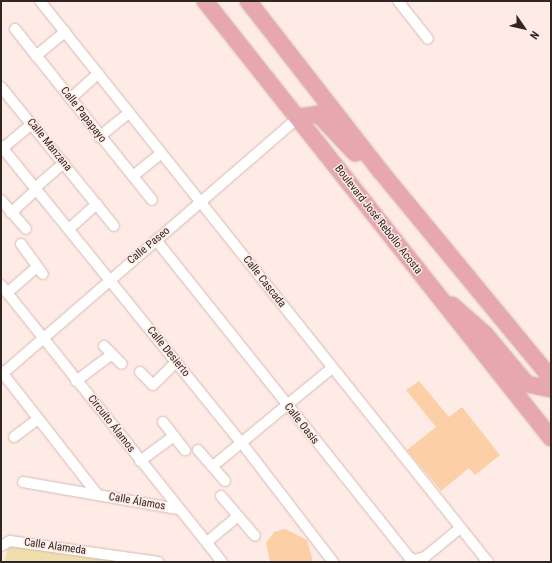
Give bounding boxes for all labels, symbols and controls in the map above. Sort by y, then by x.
north arrow [504,8,544,48]
text: N [527,29,542,41]
street label: Calle Papapayo [57,85,109,145]
street label: Calle Manzana [24,116,74,174]
street label: Boulevard José Rebollo Acosta [331,163,425,277]
street label: Calle Paseo [125,224,173,268]
street label: Calle Cascada [240,254,288,310]
street label: Calle Desierto [144,324,192,380]
street label: Circuito Álamos [85,393,137,455]
street label: Calle Oasis [281,401,321,447]
street label: Calle Álamos [108,491,166,513]
street label: Calle Alameda [23,536,87,558]

